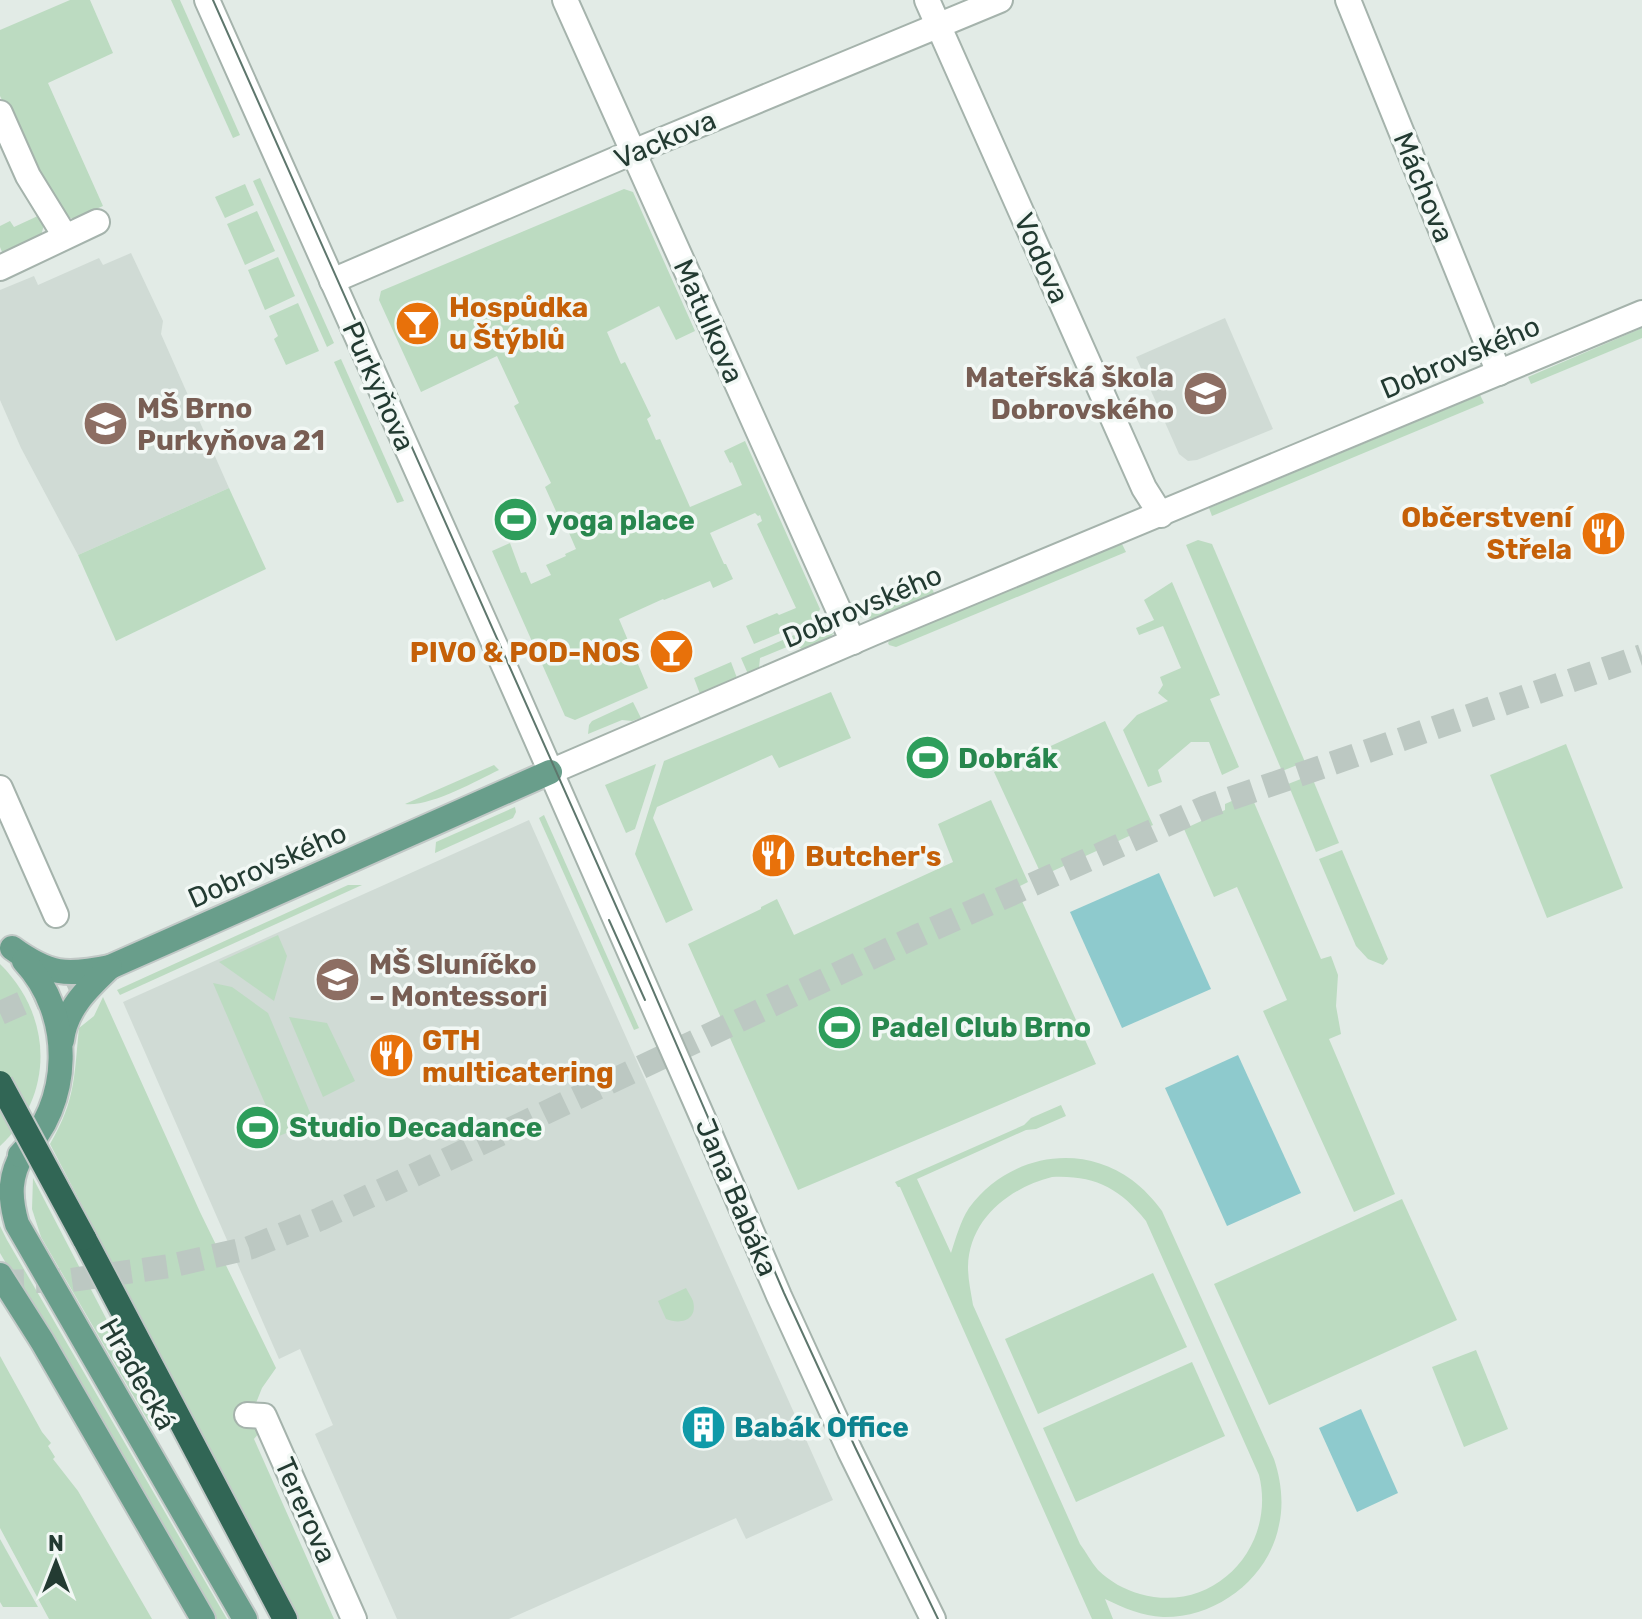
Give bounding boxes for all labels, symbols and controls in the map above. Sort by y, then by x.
street label: Vackova [609,103,721,176]
street label: Máchova [1386,127,1461,247]
street label: Vodova [1007,208,1076,309]
street label: Matulkova [667,254,750,388]
place label: Hospůdka u Štýblů [449,291,588,356]
bar icon: Hospůdka u Štýblů [394,299,442,347]
street label: Dobrovského [1376,309,1545,406]
street label: Purkyňova [335,316,422,456]
place label: Mateřská škola Dobrovského [965,361,1174,426]
school or university icon: Mateřská škola Dobrovského [1181,369,1229,417]
place label: MŠ Brno Purkyňova 21 [137,392,325,457]
school or university icon: MŠ Brno Purkyňova 21 [82,400,130,448]
sports icon: yoga place [491,496,539,544]
place label: Občerstvení Střela [1401,501,1574,566]
place label: yoga place [546,504,695,537]
restaurant icon: Občerstvení Střela [1579,509,1627,557]
street label: Dobrovského [778,558,947,655]
bar icon: PIVO & POD-NOS [647,628,695,676]
place label: PIVO & POD-NOS [410,636,640,669]
sports icon: Dobrák [903,734,951,782]
place label: Dobrák [958,742,1059,775]
street label: Dobrovského [183,816,352,915]
restaurant icon: Butcher's [750,832,798,880]
place label: Butcher's [805,840,942,873]
place label: MŠ Sluníčko – Montessori [369,948,548,1013]
school or university icon: MŠ Sluníčko – Montessori [314,956,362,1004]
sports icon: Padel Club Brno [816,1003,864,1051]
place label: Padel Club Brno [871,1011,1091,1044]
place label: GTH multicatering [422,1024,614,1089]
restaurant icon: GTH multicatering [367,1032,415,1080]
sports icon: Studio Decadance [234,1103,282,1151]
place label: Studio Decadance [289,1111,542,1144]
street label: Jana Babáka [688,1113,785,1281]
street label: Hradecká [92,1313,183,1436]
building icon: Babák Office [679,1403,727,1451]
place label: Babák Office [734,1411,909,1444]
street label: Tererova [268,1453,343,1568]
north arrow [16,1523,96,1603]
text: N [48,1530,64,1557]

